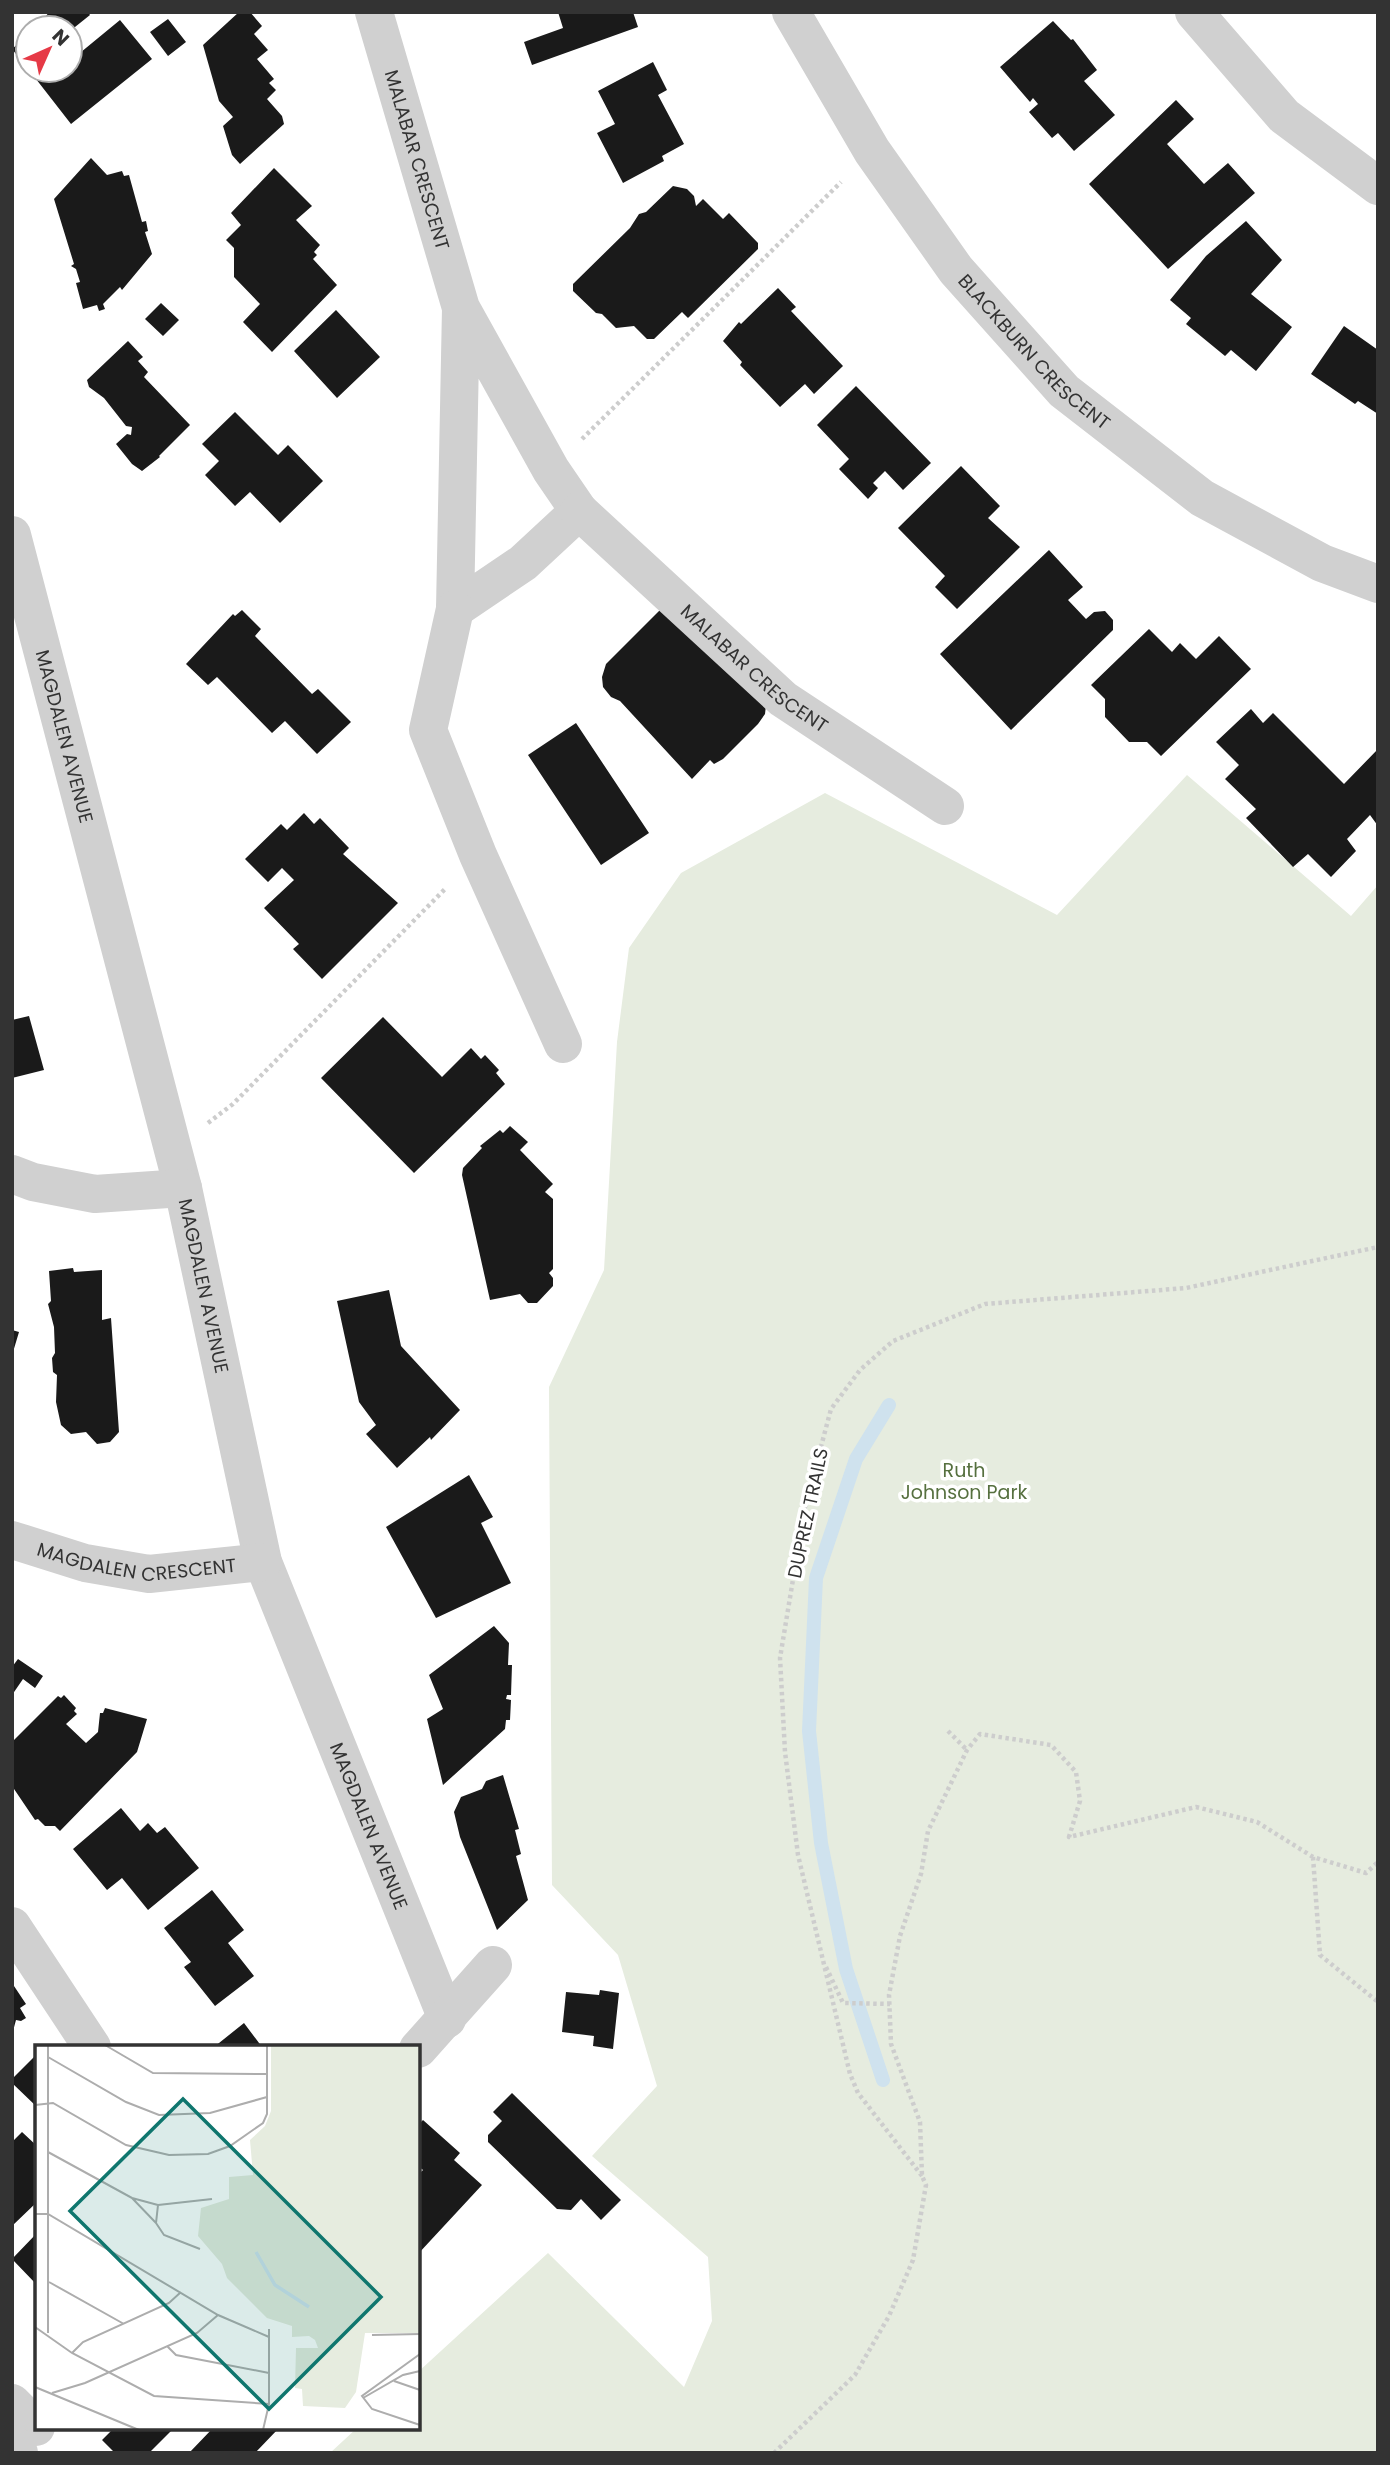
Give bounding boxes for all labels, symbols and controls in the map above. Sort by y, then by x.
north arrow [14,14,84,84]
text: N [46,23,75,52]
street label: MALABAR CRESCENT [378,66,457,253]
street label: BLACKBURN CRESCENT [952,268,1116,436]
street label: MALABAR CRESCENT [675,598,834,739]
street label: MAGDALEN AVENUE [29,647,100,826]
street label: MAGDALEN AVENUE [172,1196,236,1376]
street label: DUPREZ TRAILS [781,1445,835,1581]
park label: Ruth Johnson Park [901,1457,1027,1506]
street label: MAGDALEN CRESCENT [34,1535,237,1588]
street label: MAGDALEN AVENUE [324,1738,415,1914]
inset map [35,2045,420,2430]

